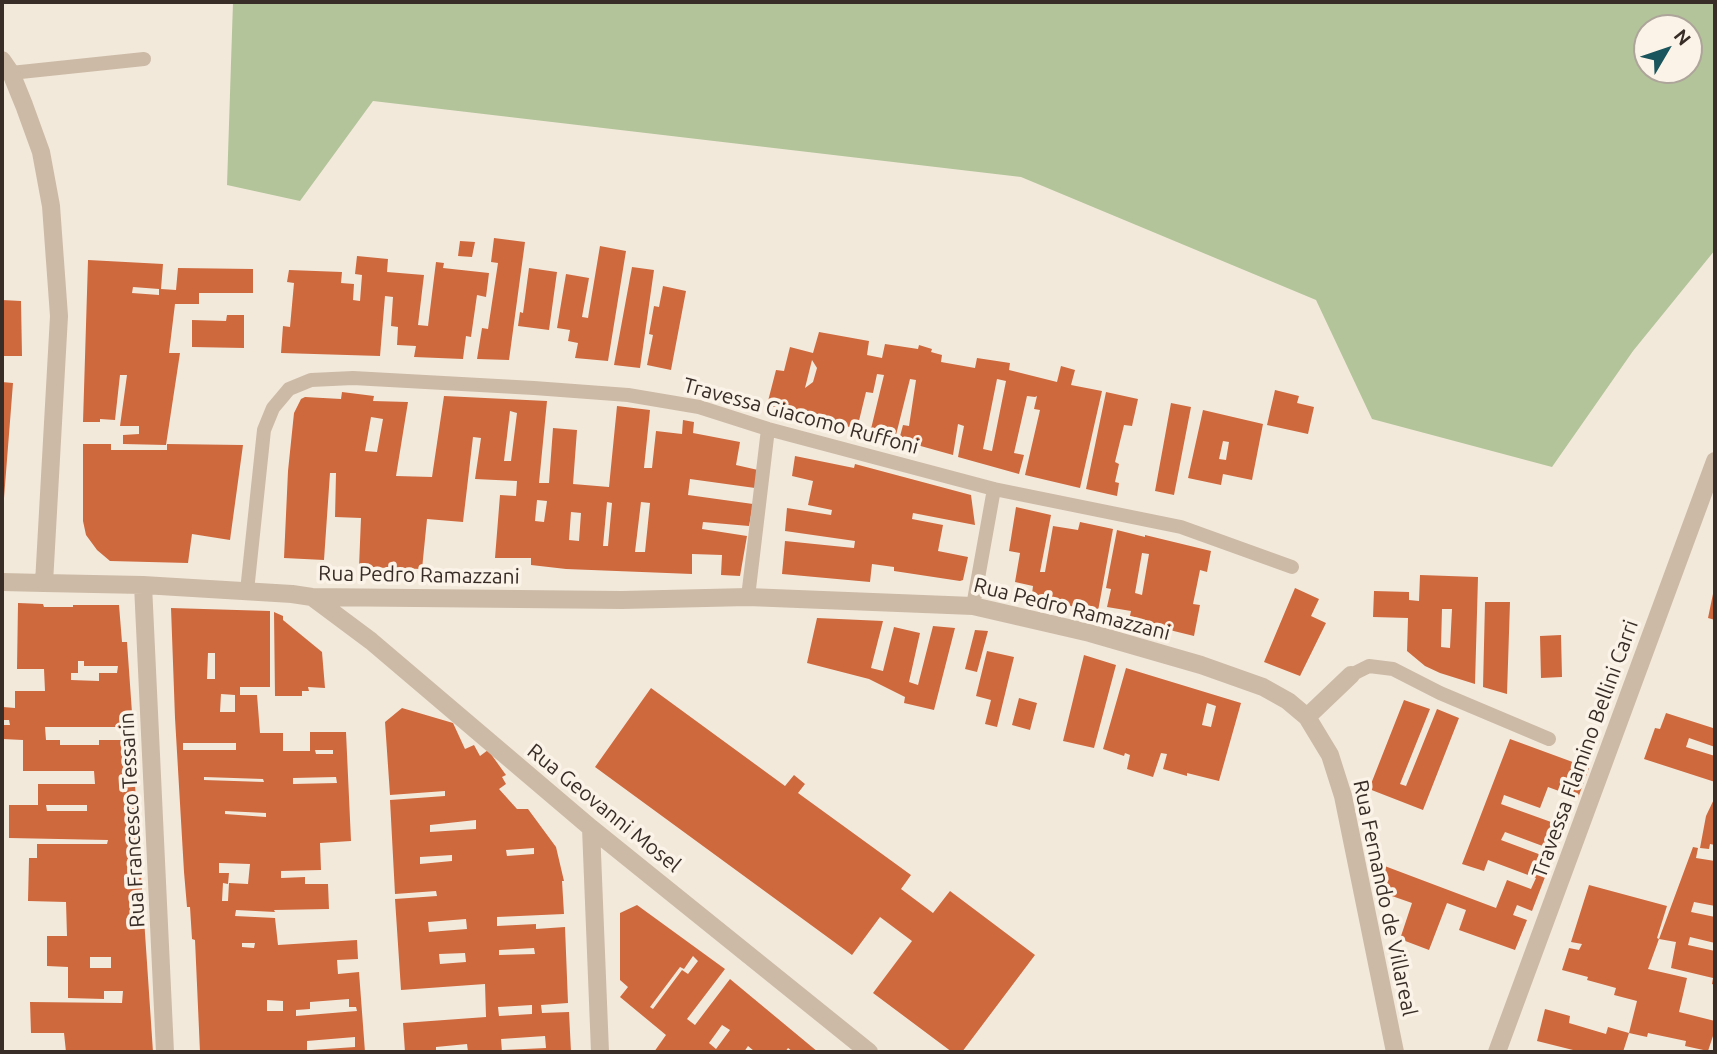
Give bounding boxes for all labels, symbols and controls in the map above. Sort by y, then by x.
north arrow [1633,14,1703,84]
text: N [1670,25,1696,49]
street label: Travessa Giacomo Ruffoni [680,372,922,460]
street label: Rua Pedro Ramazzani [318,561,520,589]
street label: Rua Pedro Ramazzani [971,572,1173,646]
street label: Travessa Flamino Bellini Carri [1527,617,1643,881]
street label: Rua Francesco Tessarin [114,712,150,928]
street label: Rua Geovanni Mosel [522,738,686,878]
street label: Rua Fernando de Villareal [1348,778,1422,1018]

